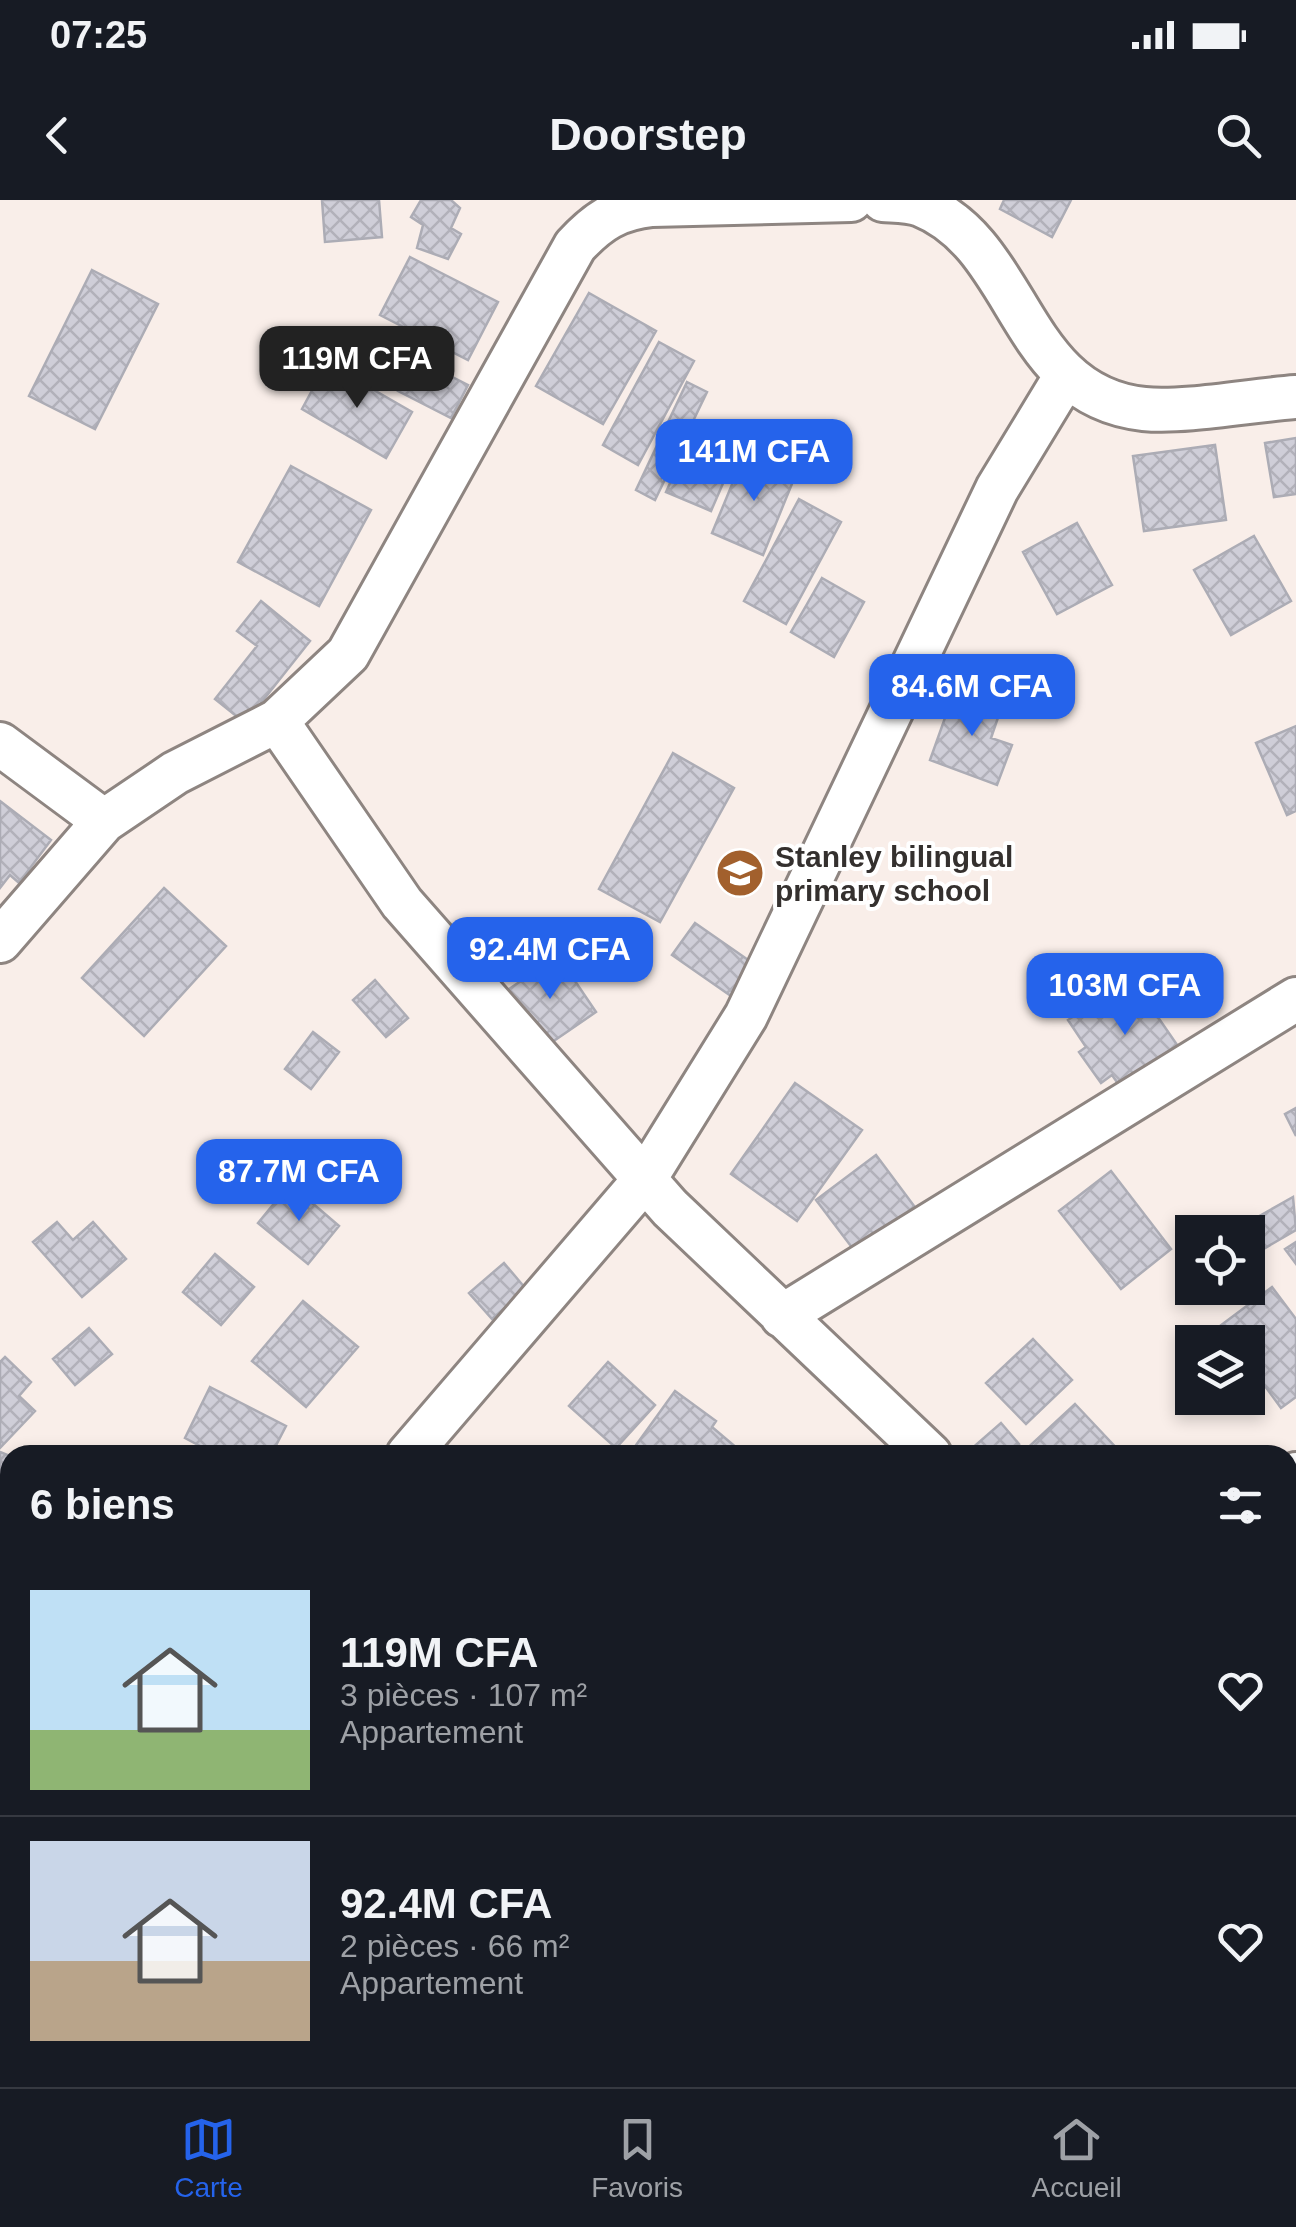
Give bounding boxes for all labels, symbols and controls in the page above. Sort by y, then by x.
text: 07:25 [50,14,147,56]
icon: back [30,108,85,163]
icon: search [1211,108,1266,163]
text: Doorstep [549,109,747,160]
pin: 119M CFA [254,326,460,411]
text: 119M CFA [281,340,433,376]
pin: 141M CFA [651,419,857,504]
text: 141M CFA [678,433,830,469]
pin: 84.6M CFA [858,654,1086,739]
text: 84.6M CFA [891,668,1053,704]
place label: Stanley bilingual primary school [775,840,1013,907]
school or university icon: Stanley bilingual primary school [714,847,766,899]
pin: 92.4M CFA [436,917,664,1002]
text: 92.4M CFA [469,931,631,967]
pin: 103M CFA [1022,953,1228,1038]
text: 103M CFA [1049,967,1201,1003]
pin: 87.7M CFA [185,1139,413,1224]
text: 87.7M CFA [218,1153,380,1189]
map controls [1175,1215,1265,1415]
button: locate [1175,1215,1265,1305]
button: layers [1175,1325,1265,1415]
icon: filters [1213,1478,1268,1533]
text: 6 biens [30,1481,175,1528]
text: 119M CFA [340,1629,538,1676]
icon: home [110,1630,230,1750]
icon: heart [1213,1663,1268,1718]
text: 3 pièces · 107 m² [340,1677,587,1713]
text: Appartement [340,1714,523,1750]
text: 92.4M CFA [340,1880,552,1927]
icon: home [110,1881,230,2001]
icon: heart [1213,1914,1268,1969]
text: 2 pièces · 66 m² [340,1928,569,1964]
text: Appartement [340,1965,523,2001]
tab: Carte [174,2112,243,2204]
tab: Favoris [591,2112,683,2204]
tab: Accueil [1031,2112,1122,2204]

